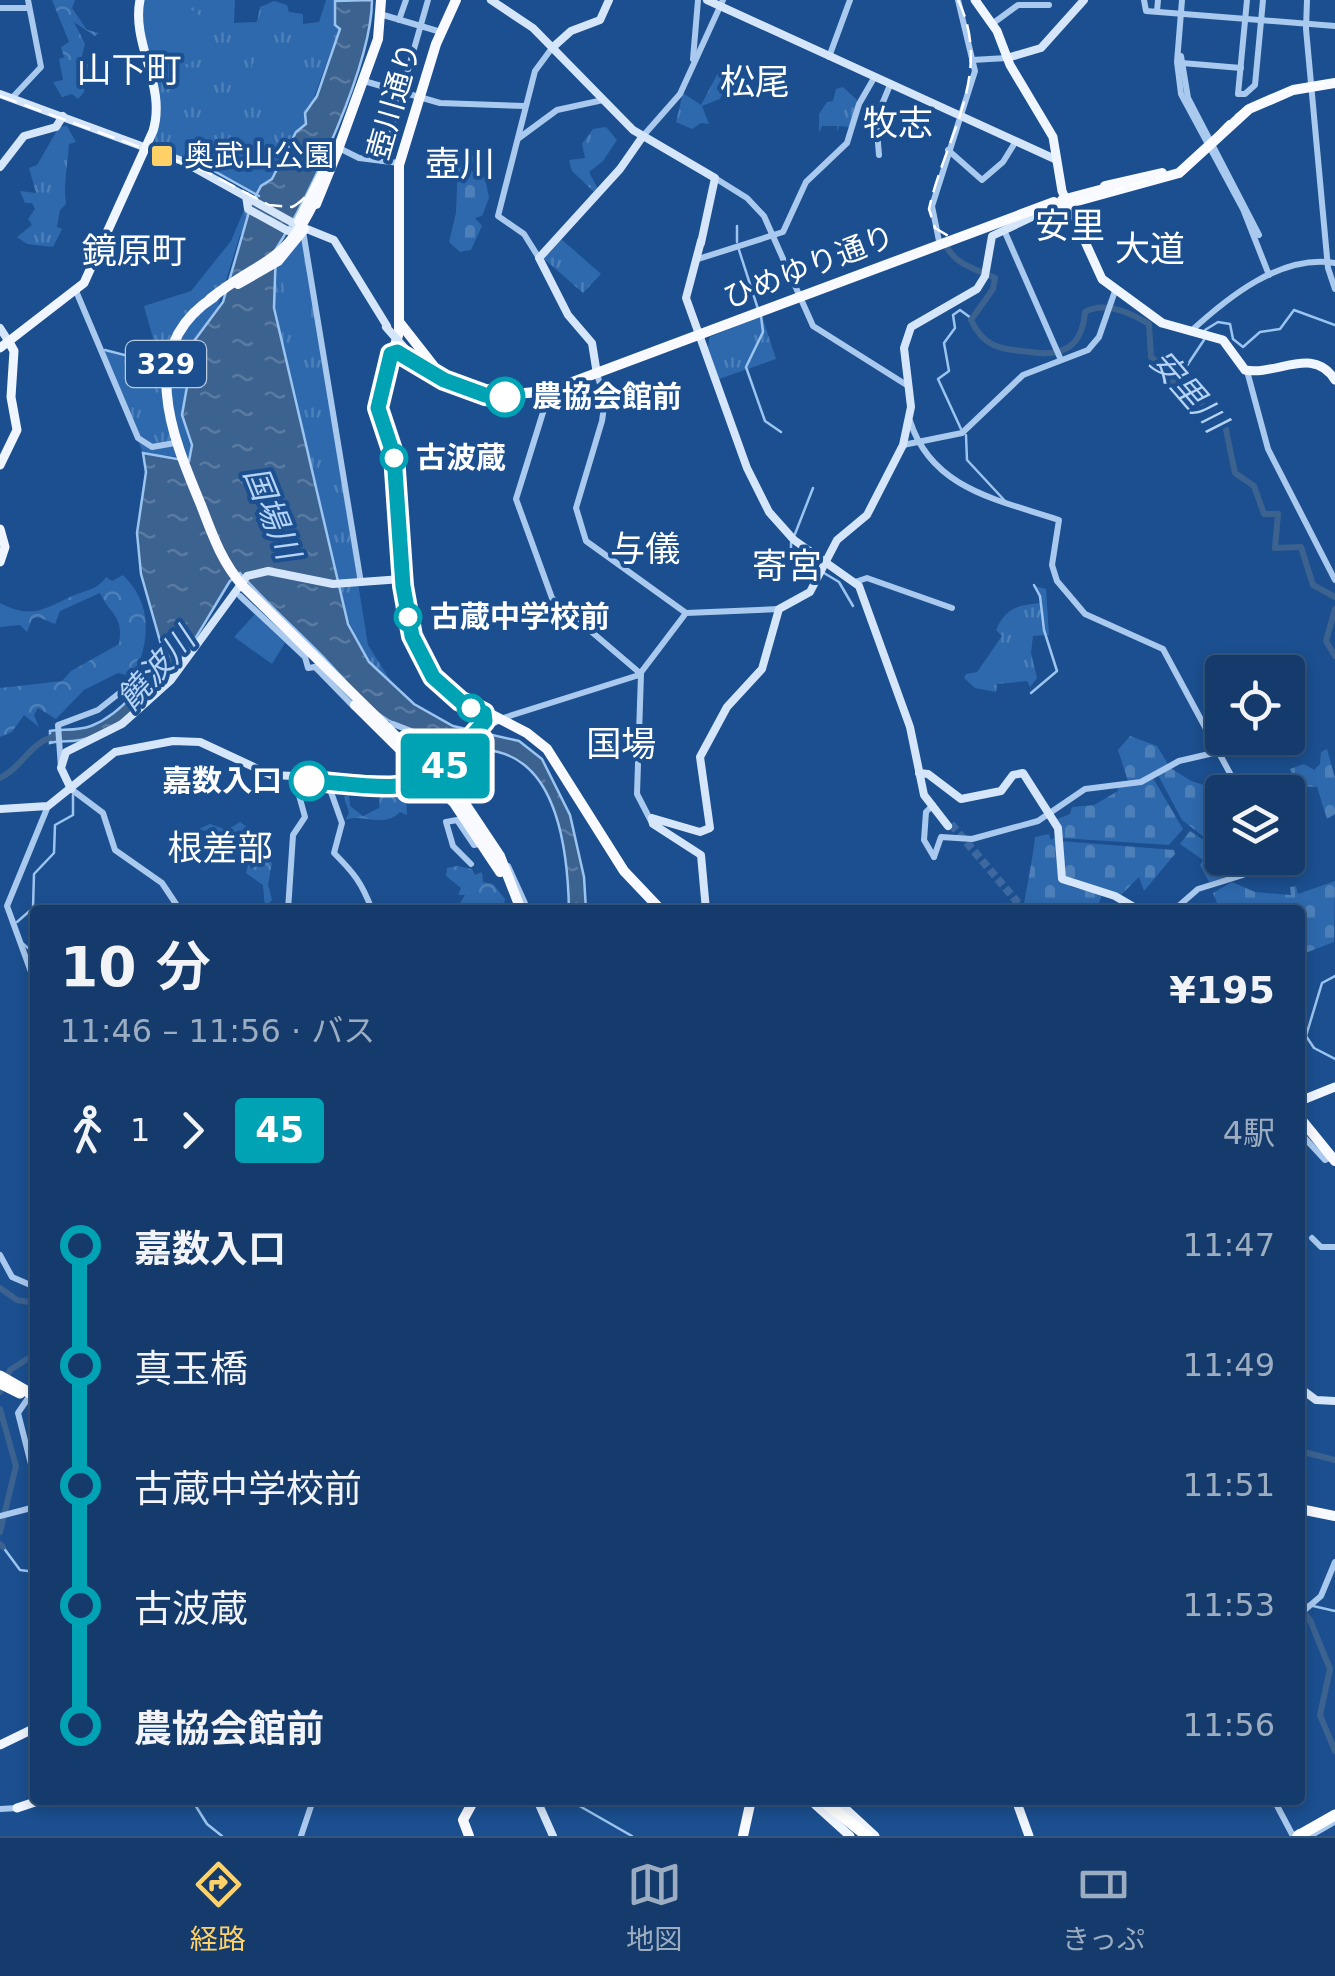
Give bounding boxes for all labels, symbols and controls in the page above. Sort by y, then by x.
street label: 壺川通り [360,38,427,163]
district label: 山下町 [76,50,182,90]
district label: 松尾 [720,62,790,102]
district label: 牧志 [863,103,933,143]
place label: 奥武山公園 [184,138,334,173]
marker: 奥武山公園 [149,143,175,169]
district label: 壺川 [425,144,495,184]
district label: 安里 [1035,206,1105,246]
street label: ひめゆり通り [719,218,899,315]
district label: 大道 [1115,229,1185,269]
district label: 鏡原町 [81,231,187,271]
road number: 329 [126,341,206,387]
water label: 安里川 [1142,342,1236,442]
marker: 農協会館前 [486,378,524,416]
place label: 農協会館前 [532,379,682,414]
place label: 古波蔵 [416,440,506,475]
marker: 古波蔵 [381,445,407,471]
water label: 国場川 [236,461,309,567]
district label: 与儀 [610,529,680,569]
district label: 寄宮 [752,546,822,586]
place label: 古蔵中学校前 [430,599,610,634]
marker: 古蔵中学校前 [395,604,421,630]
water label: 饒波川 [110,618,204,717]
map controls [1205,655,1305,875]
button: locate [1205,655,1305,755]
unlabelled marker [458,695,484,721]
district label: 国場 [586,724,656,764]
line badge: 45 [400,734,490,798]
text: 45 [421,746,469,786]
marker: 嘉数入口 [290,762,328,800]
place label: 嘉数入口 [162,763,282,798]
button: layers [1205,775,1305,875]
district label: 根差部 [167,828,273,868]
text: 10 分 [60,935,211,999]
text: ¥195 [1169,968,1275,1012]
text: 11:46 – 11:56 · バス [60,1012,375,1050]
icon: walk [60,1103,115,1158]
icon: forward [165,1103,220,1158]
text: 45 [255,1110,304,1150]
text: 1 [130,1111,150,1149]
text: 4駅 [1223,1114,1275,1152]
text: 11:47 [1183,1226,1275,1264]
text: 嘉数入口 [134,1227,286,1271]
text: 11:49 [1183,1346,1275,1384]
text: 真玉橋 [134,1347,248,1391]
text: 11:51 [1183,1466,1275,1504]
text: 古蔵中学校前 [134,1467,362,1511]
text: 11:53 [1183,1586,1275,1624]
text: 古波蔵 [134,1587,248,1631]
text: 11:56 [1183,1706,1275,1744]
text: 農協会館前 [134,1707,324,1751]
tab: 経路 [190,1857,246,1957]
tab: 地図 [626,1857,682,1957]
tab: きっぷ [1062,1857,1145,1957]

